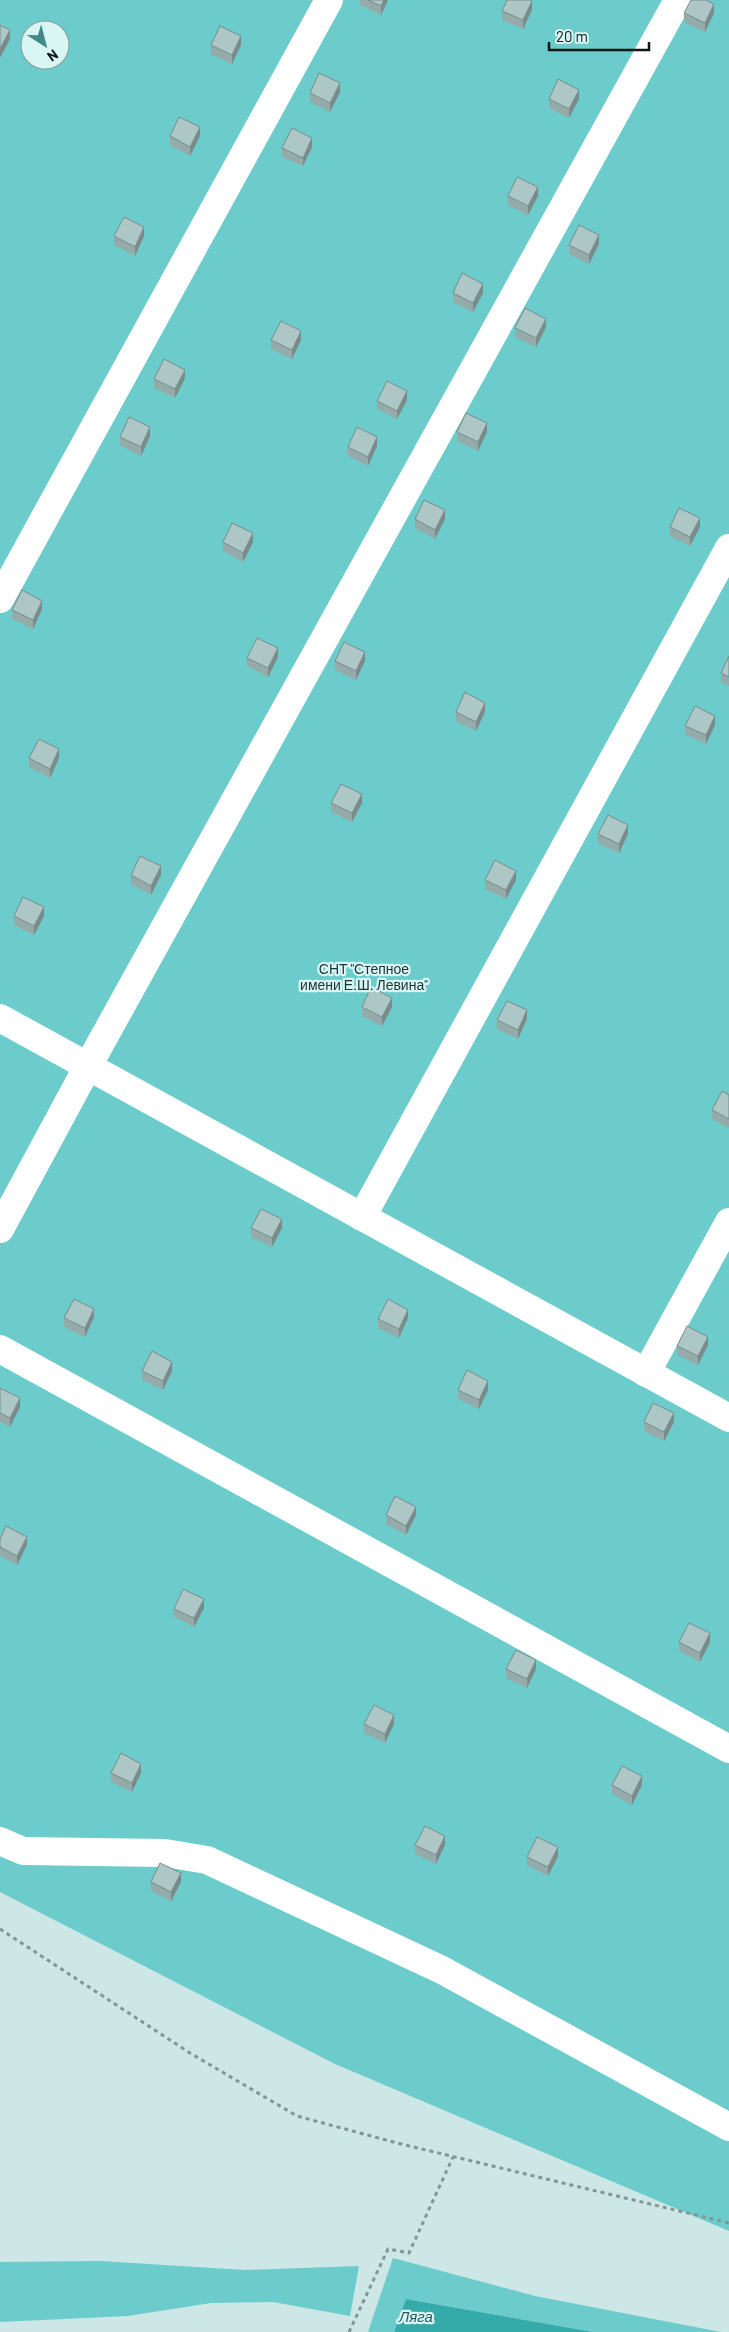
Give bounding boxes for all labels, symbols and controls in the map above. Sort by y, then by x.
north arrow [20,20,70,70]
scale bar [549,20,649,52]
text: 20 m [556,27,588,45]
text: N [44,46,62,66]
park label: СНТ "Степное имени Е.Ш. Левина" [300,960,428,993]
water label: Ляга [398,2307,433,2325]

